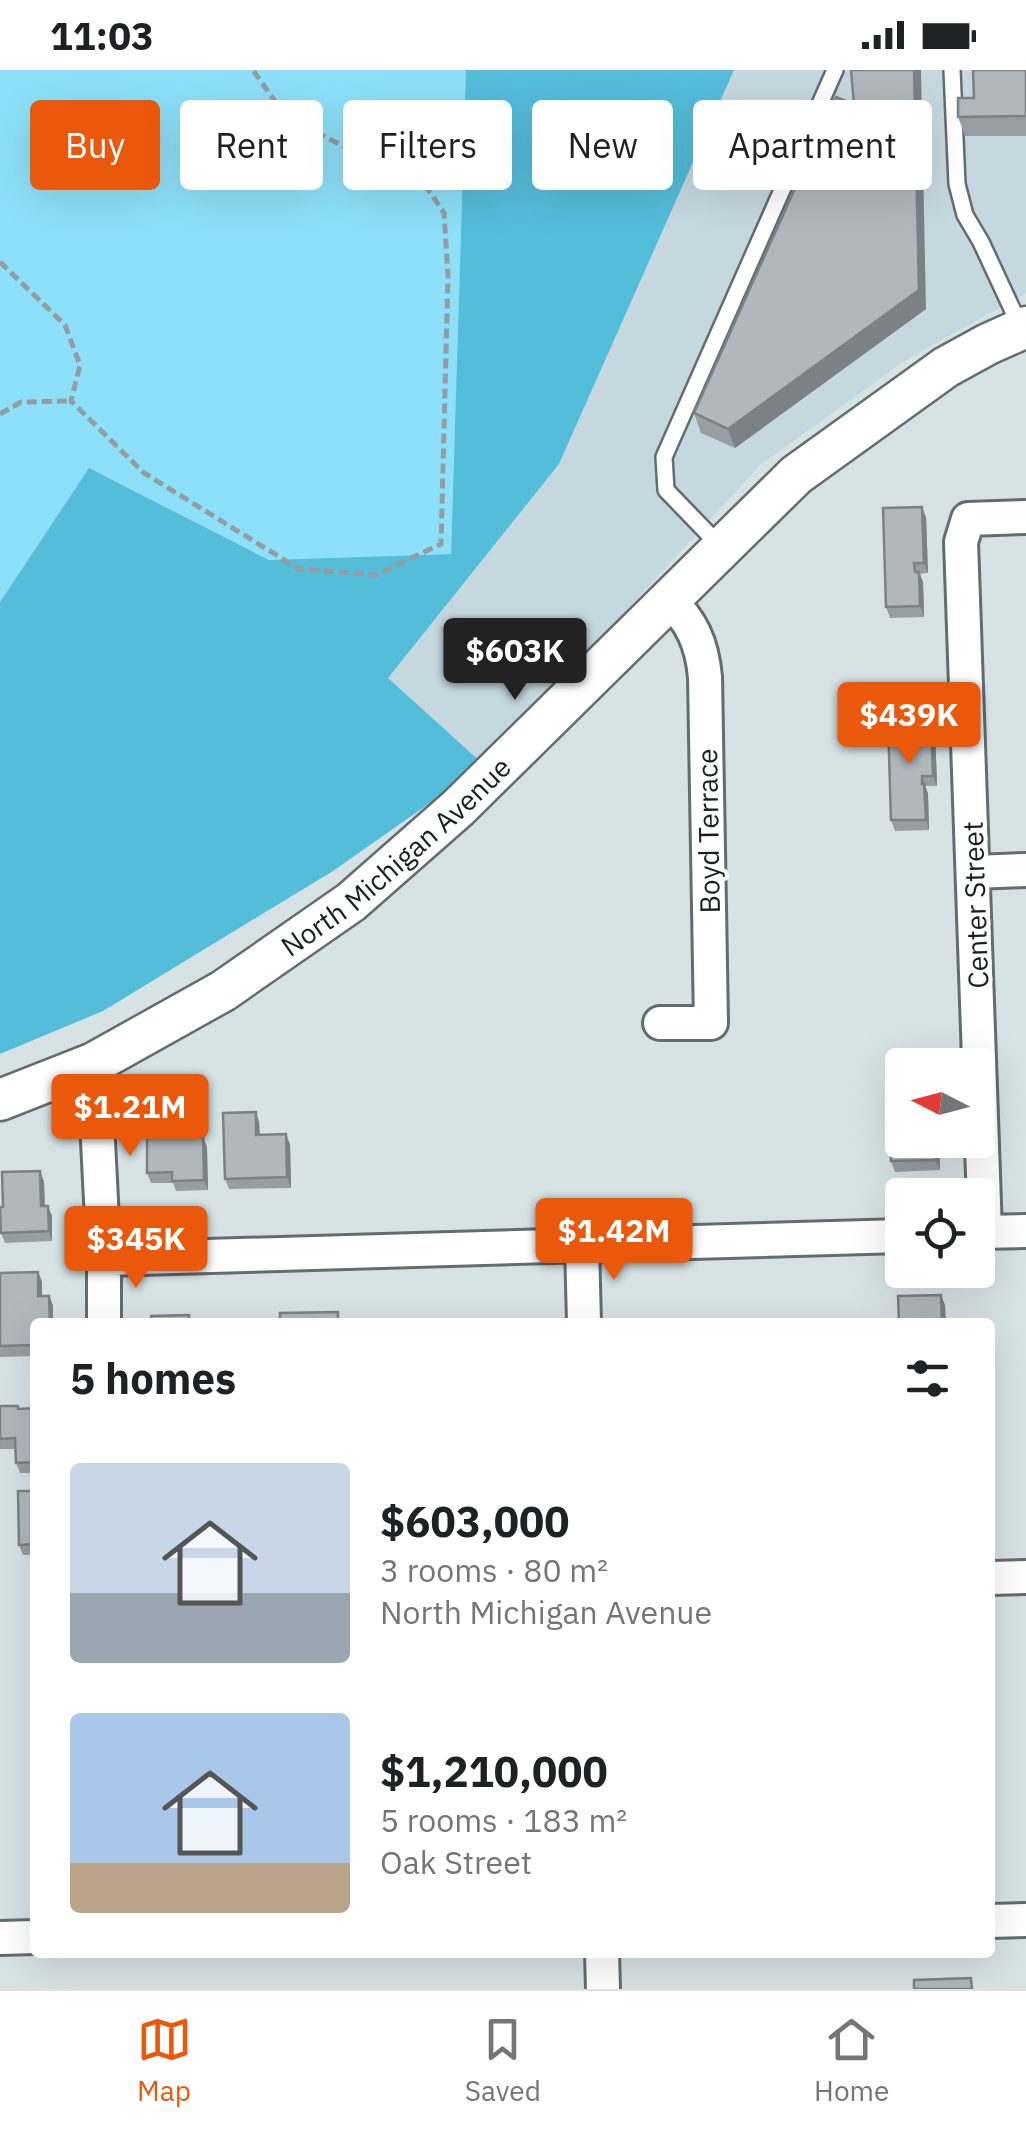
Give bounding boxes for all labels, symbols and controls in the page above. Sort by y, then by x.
text: 11:03 [50,11,154,60]
chip: Buy [30,100,160,190]
chip: Rent [180,100,323,190]
chip: Filters [343,100,512,190]
chip: New [532,100,673,190]
chip: Apartment [693,100,932,190]
pin: $603K [445,618,585,703]
text: $603K [465,629,565,671]
pin: $439K [839,682,979,767]
text: $439K [859,693,959,735]
street label: North Michigan Avenue [273,748,518,964]
street label: Boyd Terrace [688,748,728,914]
street label: Center Street [954,821,996,989]
north arrow [885,1048,995,1158]
map controls [885,1048,995,1288]
pin: $1.21M [49,1074,211,1159]
text: $1.21M [74,1085,186,1127]
button: locate [885,1178,995,1288]
pin: $1.42M [533,1198,695,1283]
pin: $345K [66,1206,206,1291]
text: $1.42M [558,1209,670,1251]
text: $345K [86,1217,186,1259]
text: 5 homes [70,1351,236,1406]
icon: filters [900,1351,955,1406]
text: $603,000 [380,1494,569,1549]
icon: home [150,1503,270,1623]
text: 3 rooms · 80 m² [380,1549,608,1591]
text: North Michigan Avenue [380,1591,712,1633]
text: $1,210,000 [380,1744,608,1799]
icon: home [150,1753,270,1873]
text: 5 rooms · 183 m² [380,1799,627,1841]
text: Oak Street [380,1841,532,1883]
tab: Map [137,2012,192,2109]
tab: Saved [465,2012,541,2109]
tab: Home [814,2012,889,2109]

